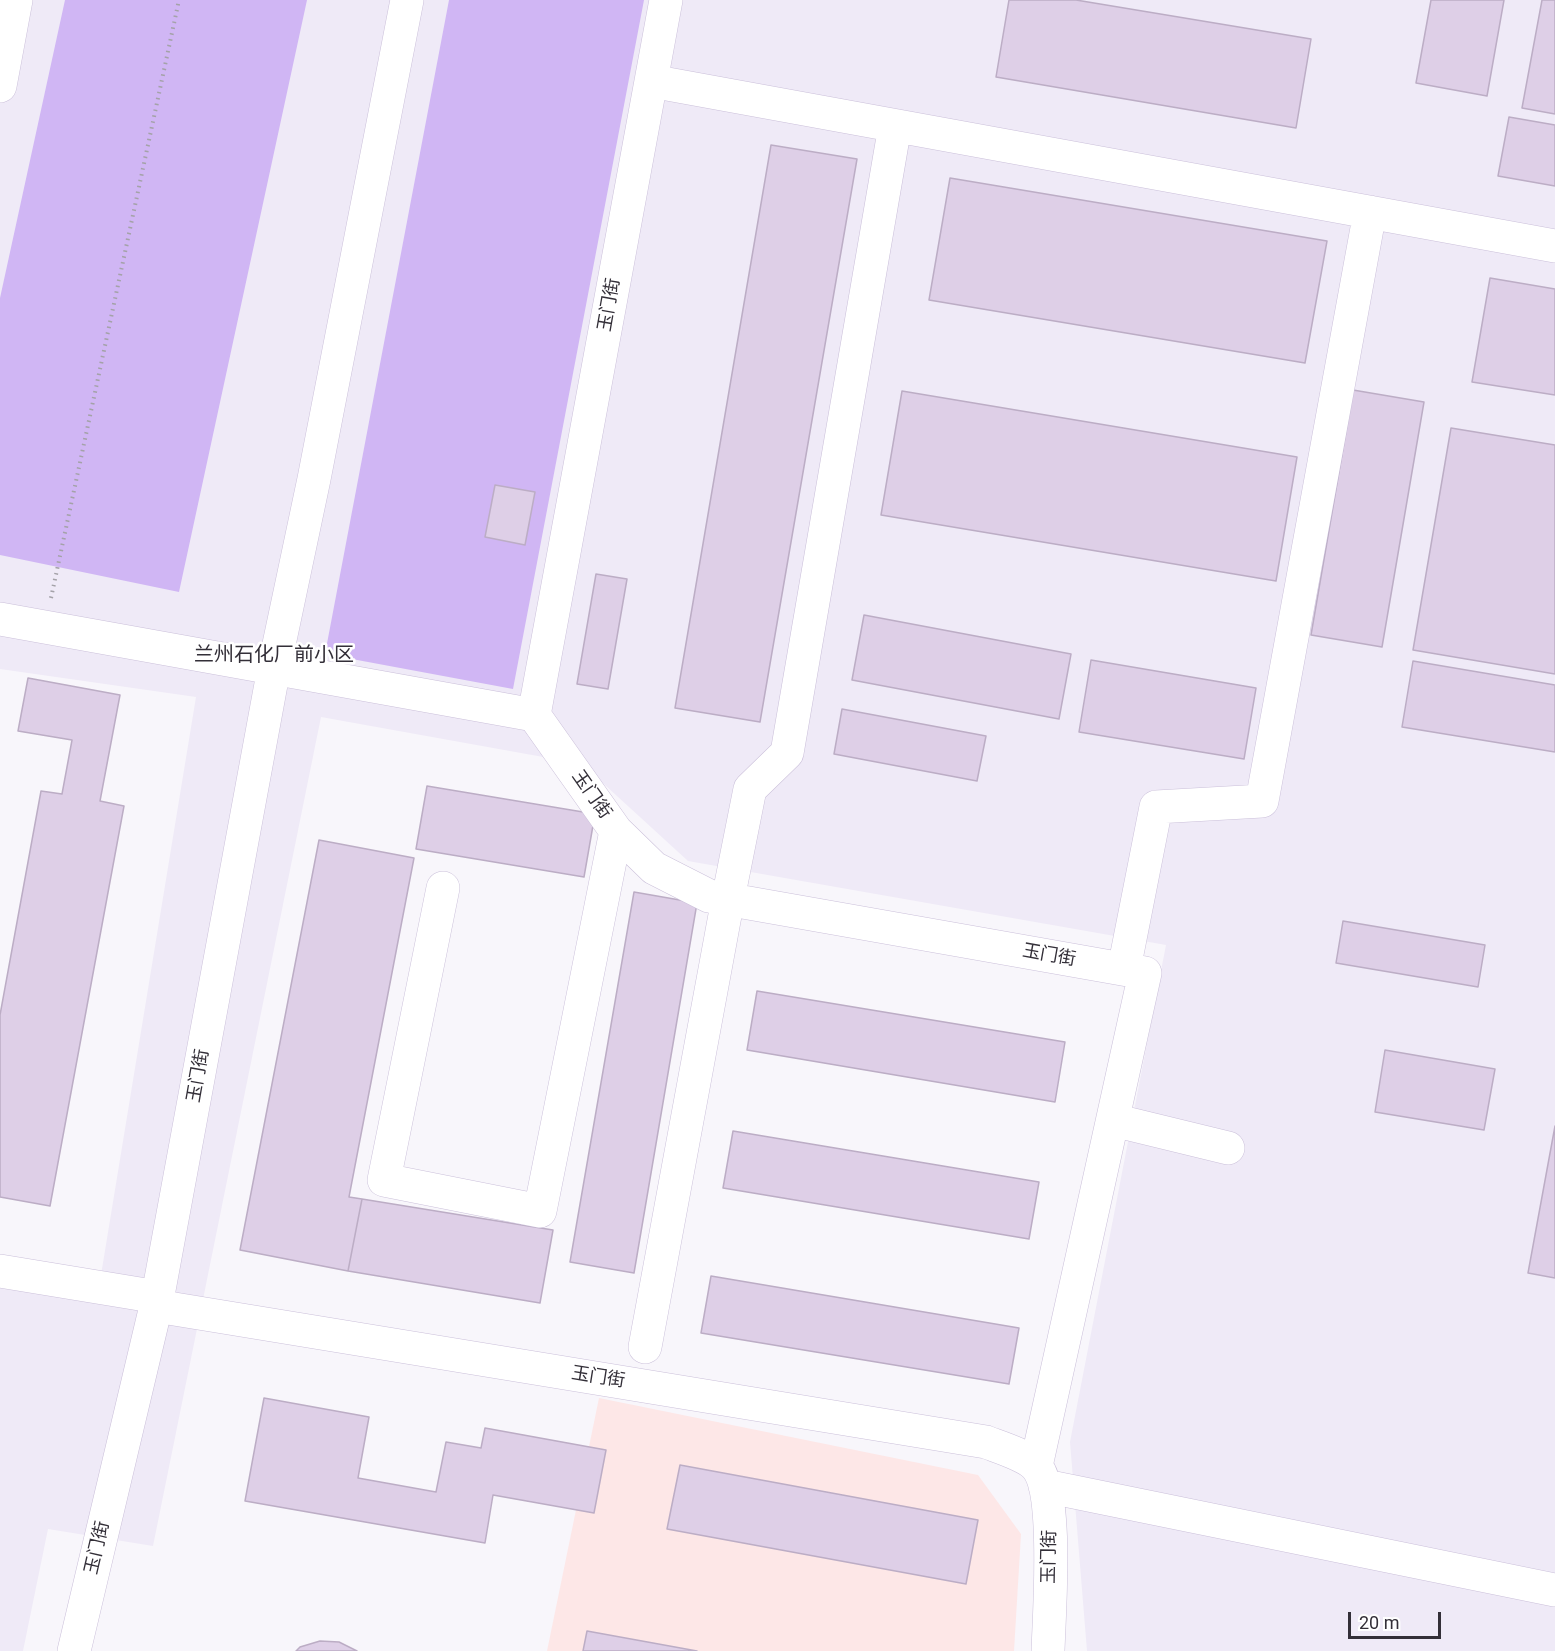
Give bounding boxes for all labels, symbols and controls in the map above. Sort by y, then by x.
street label: 玉门街 [595,277,625,333]
district label: 兰州石化厂前小区 [194,644,354,668]
street label: 玉门街 [567,767,615,823]
street label: 玉门街 [1021,941,1077,971]
street label: 玉门街 [184,1048,214,1104]
street label: 玉门街 [570,1363,626,1393]
street label: 玉门街 [81,1519,115,1577]
street label: 玉门街 [1039,1530,1061,1584]
scale bar [1351,1600,1444,1638]
text: 20 m [1359,1612,1399,1633]

